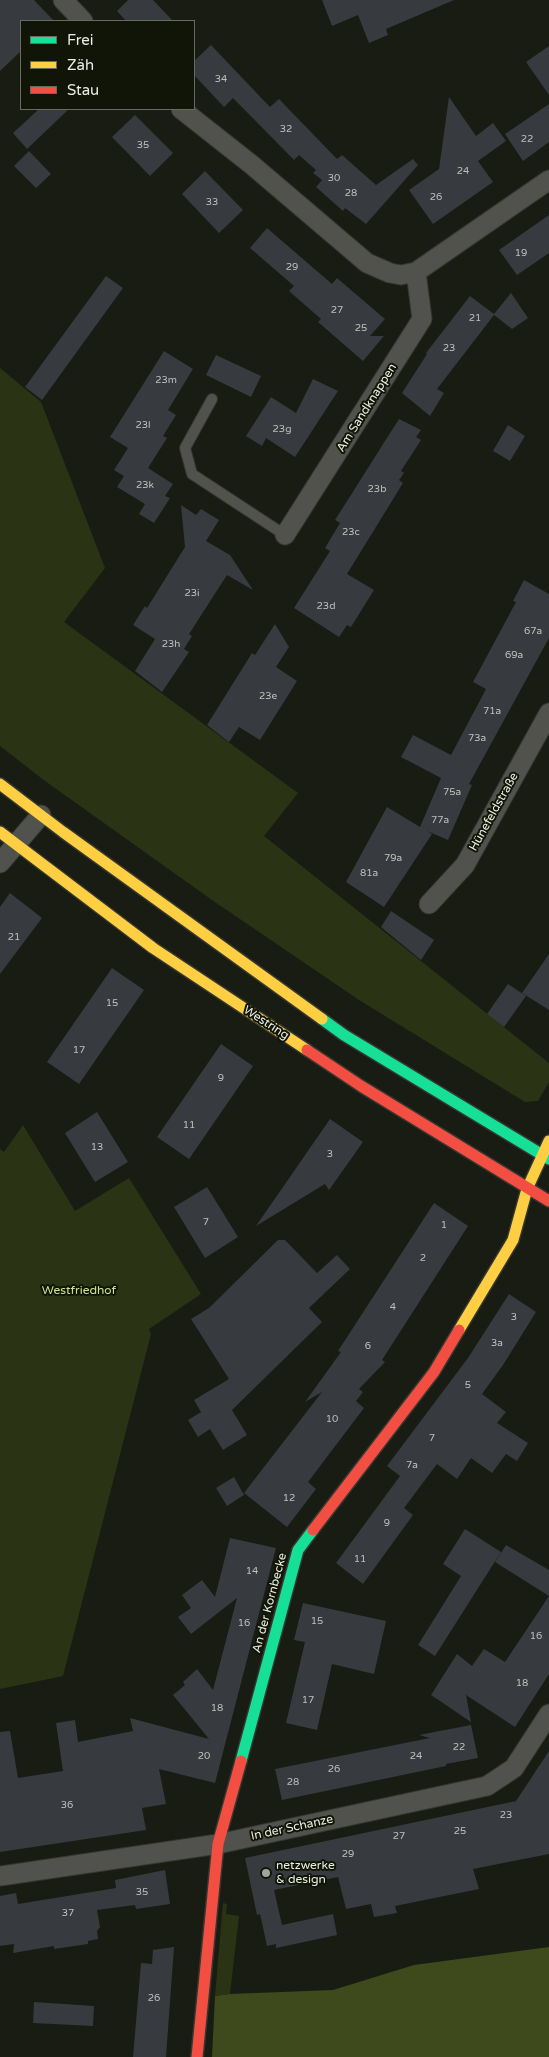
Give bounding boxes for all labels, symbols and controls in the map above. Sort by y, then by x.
legend [20,20,195,110]
text: Frei [67,31,93,49]
text: Zäh [67,56,94,74]
house number: 34 [215,73,227,85]
text: Stau [67,81,99,99]
house number: 32 [280,123,292,135]
house number: 22 [521,133,533,145]
house number: 35 [137,139,149,151]
house number: 24 [457,165,469,177]
house number: 30 [328,172,340,184]
house number: 28 [345,187,357,199]
house number: 26 [430,191,442,203]
house number: 33 [206,196,218,208]
house number: 19 [515,247,527,259]
house number: 29 [286,261,298,273]
house number: 27 [331,304,343,316]
house number: 21 [469,312,481,324]
house number: 25 [355,322,367,334]
house number: 23 [443,342,455,354]
street label: Am Sandknappen [334,361,400,455]
house number: 23m [155,374,177,386]
house number: 23l [135,419,151,431]
house number: 23g [273,423,291,435]
house number: 23k [136,479,154,491]
house number: 23b [368,483,386,495]
house number: 23c [342,526,360,538]
house number: 23i [184,587,200,599]
house number: 23d [317,600,335,612]
house number: 67a [524,625,542,637]
house number: 23h [162,638,180,650]
house number: 69a [505,649,523,661]
house number: 23e [259,690,277,702]
house number: 71a [483,705,501,717]
house number: 73a [468,732,486,744]
street label: Hünefeldstraße [466,770,522,854]
house number: 75a [443,786,461,798]
house number: 77a [431,814,449,826]
house number: 79a [384,852,402,864]
house number: 81a [360,867,378,879]
house number: 21 [8,931,20,943]
house number: 15 [106,997,118,1009]
street label: Westring [241,1003,291,1043]
house number: 17 [73,1044,85,1056]
house number: 9 [218,1072,224,1084]
house number: 11 [183,1119,195,1131]
house number: 13 [91,1141,103,1153]
house number: 3 [327,1148,333,1160]
house number: 7 [203,1216,209,1228]
house number: 1 [441,1219,447,1231]
house number: 2 [420,1252,426,1264]
park label: Westfriedhof [42,1284,116,1298]
house number: 4 [390,1301,396,1313]
house number: 3 [511,1311,517,1323]
house number: 3a [491,1337,503,1349]
house number: 6 [365,1340,371,1352]
house number: 5 [465,1379,471,1391]
house number: 10 [326,1413,338,1425]
house number: 7 [429,1432,435,1444]
house number: 7a [406,1459,418,1471]
house number: 12 [283,1492,295,1504]
house number: 9 [384,1517,390,1529]
street label: An der Kornbecke [250,1552,290,1654]
house number: 11 [354,1553,366,1565]
house number: 14 [246,1565,258,1577]
house number: 15 [311,1615,323,1627]
house number: 16 [238,1617,250,1629]
house number: 16 [530,1630,542,1642]
house number: 18 [516,1677,528,1689]
house number: 17 [302,1694,314,1706]
house number: 18 [211,1702,223,1714]
house number: 22 [453,1741,465,1753]
house number: 20 [198,1750,210,1762]
house number: 24 [410,1750,422,1762]
house number: 26 [328,1763,340,1775]
house number: 28 [287,1776,299,1788]
house number: 36 [61,1799,73,1811]
house number: 23 [500,1809,512,1821]
street label: In der Schanze [250,1812,334,1844]
house number: 25 [454,1825,466,1837]
house number: 27 [393,1830,405,1842]
house number: 29 [342,1848,354,1860]
place label: netzwerke & design [276,1859,335,1887]
marker: netzwerke & design [260,1867,272,1879]
house number: 35 [136,1886,148,1898]
house number: 37 [62,1907,74,1919]
house number: 26 [148,1992,160,2004]

